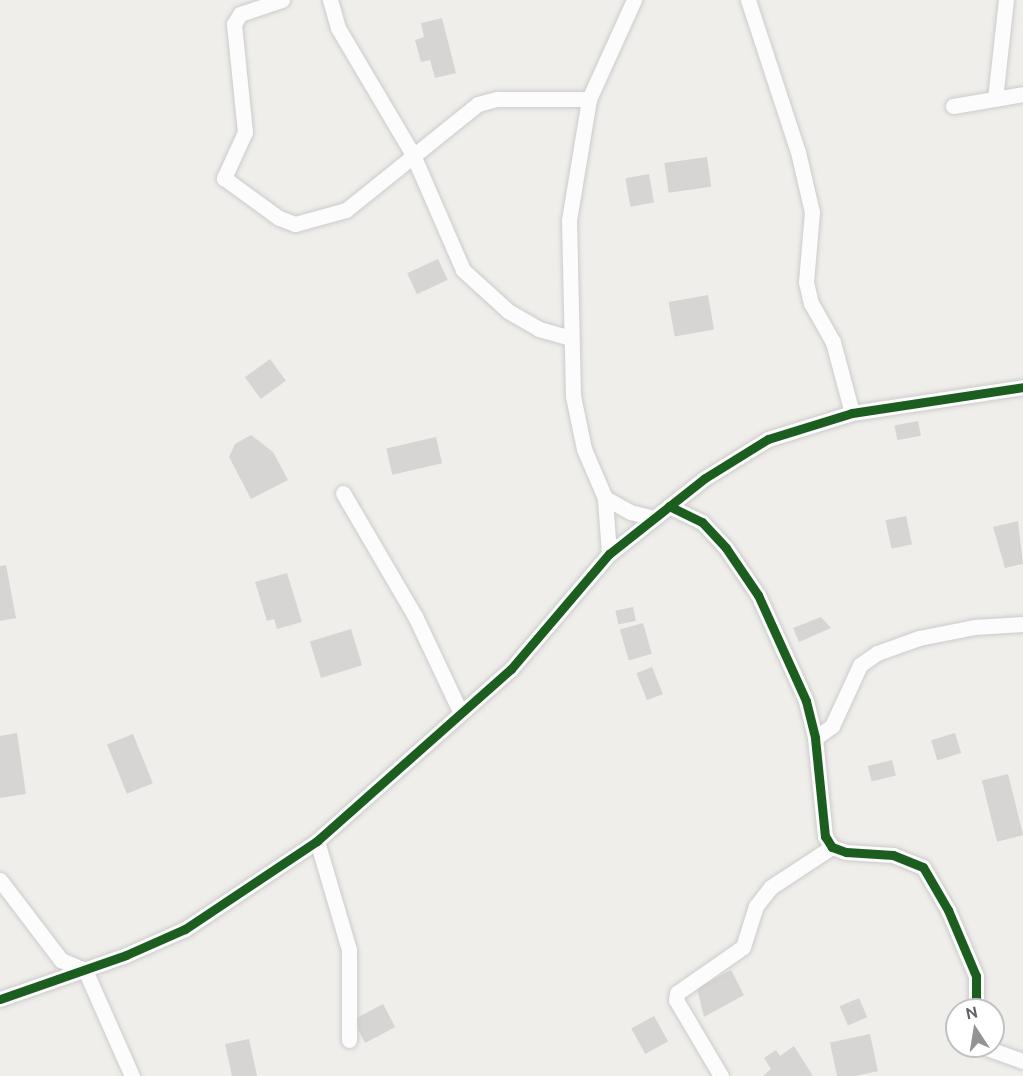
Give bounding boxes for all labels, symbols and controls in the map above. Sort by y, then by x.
north arrow [945,998,1005,1058]
text: N [964,1002,979,1022]

